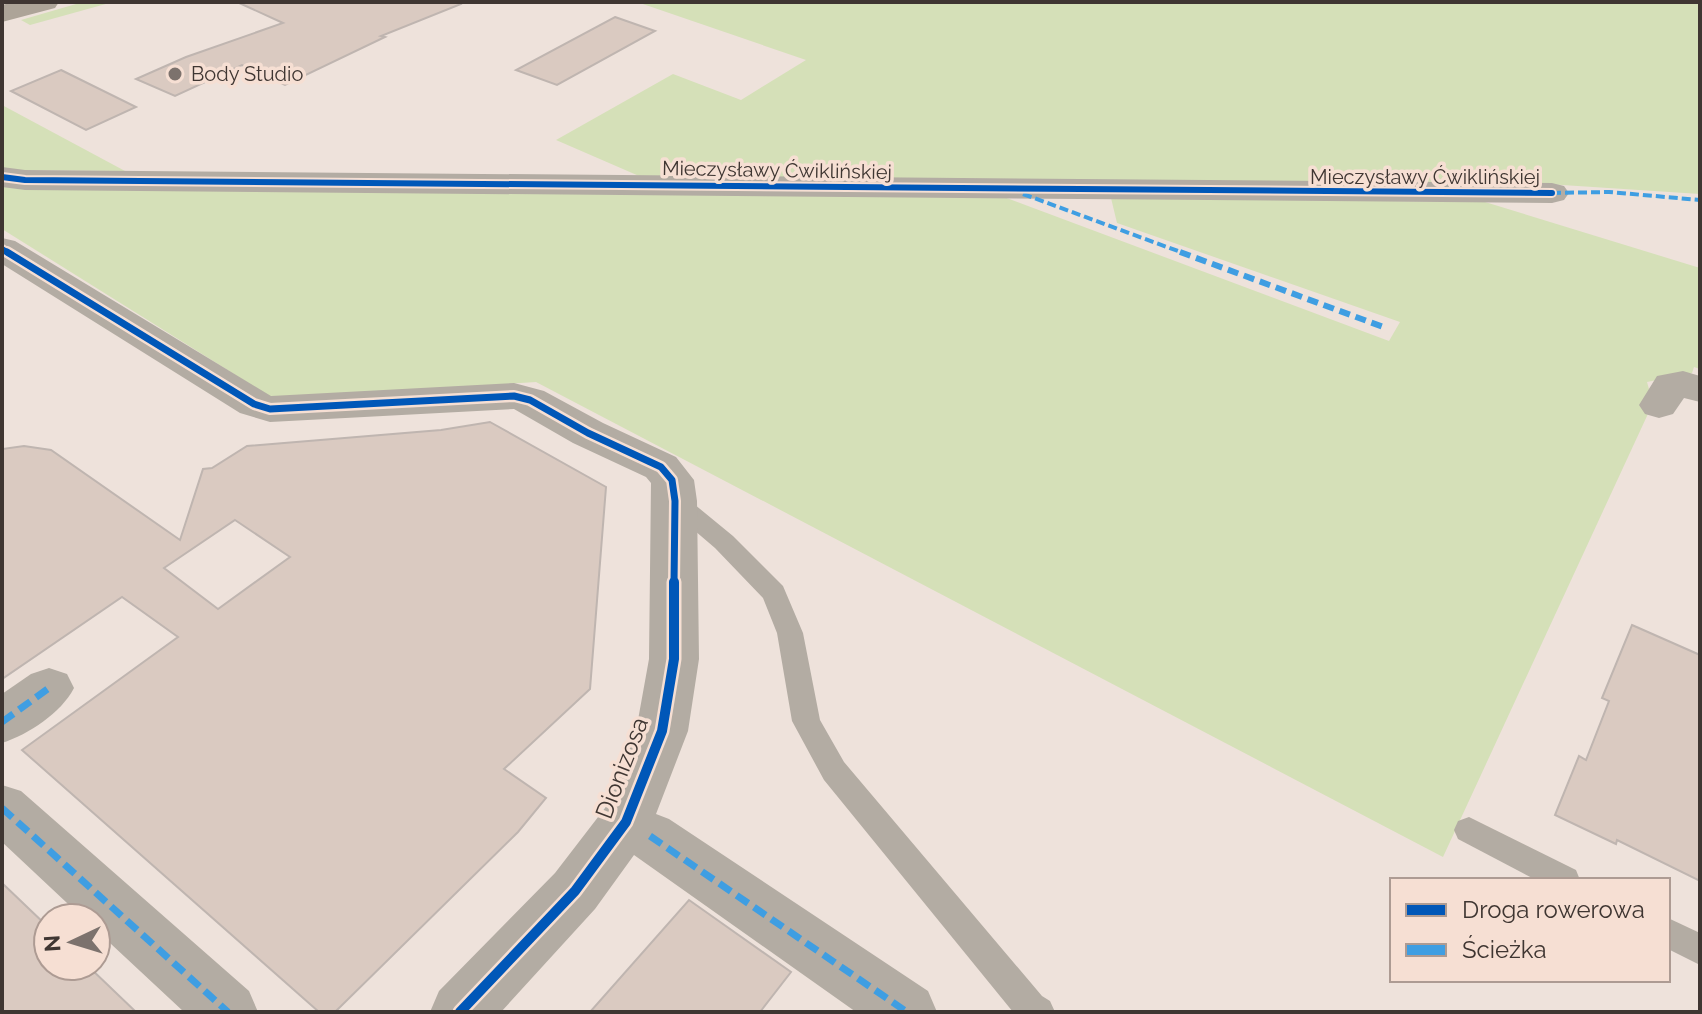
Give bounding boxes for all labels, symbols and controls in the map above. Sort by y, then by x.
place label: Body Studio [191,62,303,86]
marker: Body Studio [166,65,184,83]
street label: Mieczysławy Ćwiklińskiej [662,156,892,184]
street label: Mieczysławy Ćwiklińskiej [1310,165,1540,189]
street label: Dionizosa [589,713,654,823]
legend [1390,878,1670,982]
text: Droga rowerowa [1462,895,1645,924]
north arrow [32,902,112,982]
text: N [38,934,66,953]
text: Ścieżka [1462,935,1546,964]

